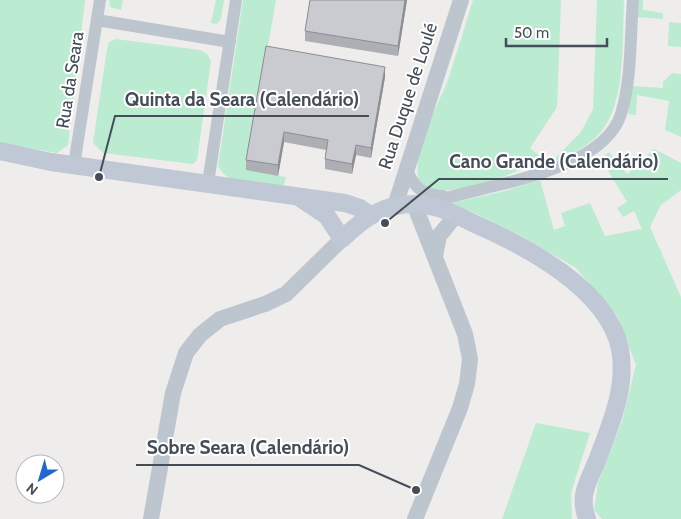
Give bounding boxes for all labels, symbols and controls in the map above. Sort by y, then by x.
scale bar [506,15,607,47]
street label: Rua Duque de Loulé [374,20,442,172]
text: 50 m [514,24,549,42]
street label: Rua da Seara [51,30,89,130]
callout: Quinta da Seara (Calendário) [115,82,369,116]
text: Quinta da Seara (Calendário) [125,88,359,111]
callout: Cano Grande (Calendário) [439,145,668,179]
text: Cano Grande (Calendário) [449,150,659,173]
callout: Sobre Seara (Calendário) [136,431,359,465]
text: Sobre Seara (Calendário) [147,436,349,459]
north arrow [15,454,65,504]
text: N [23,479,41,499]

